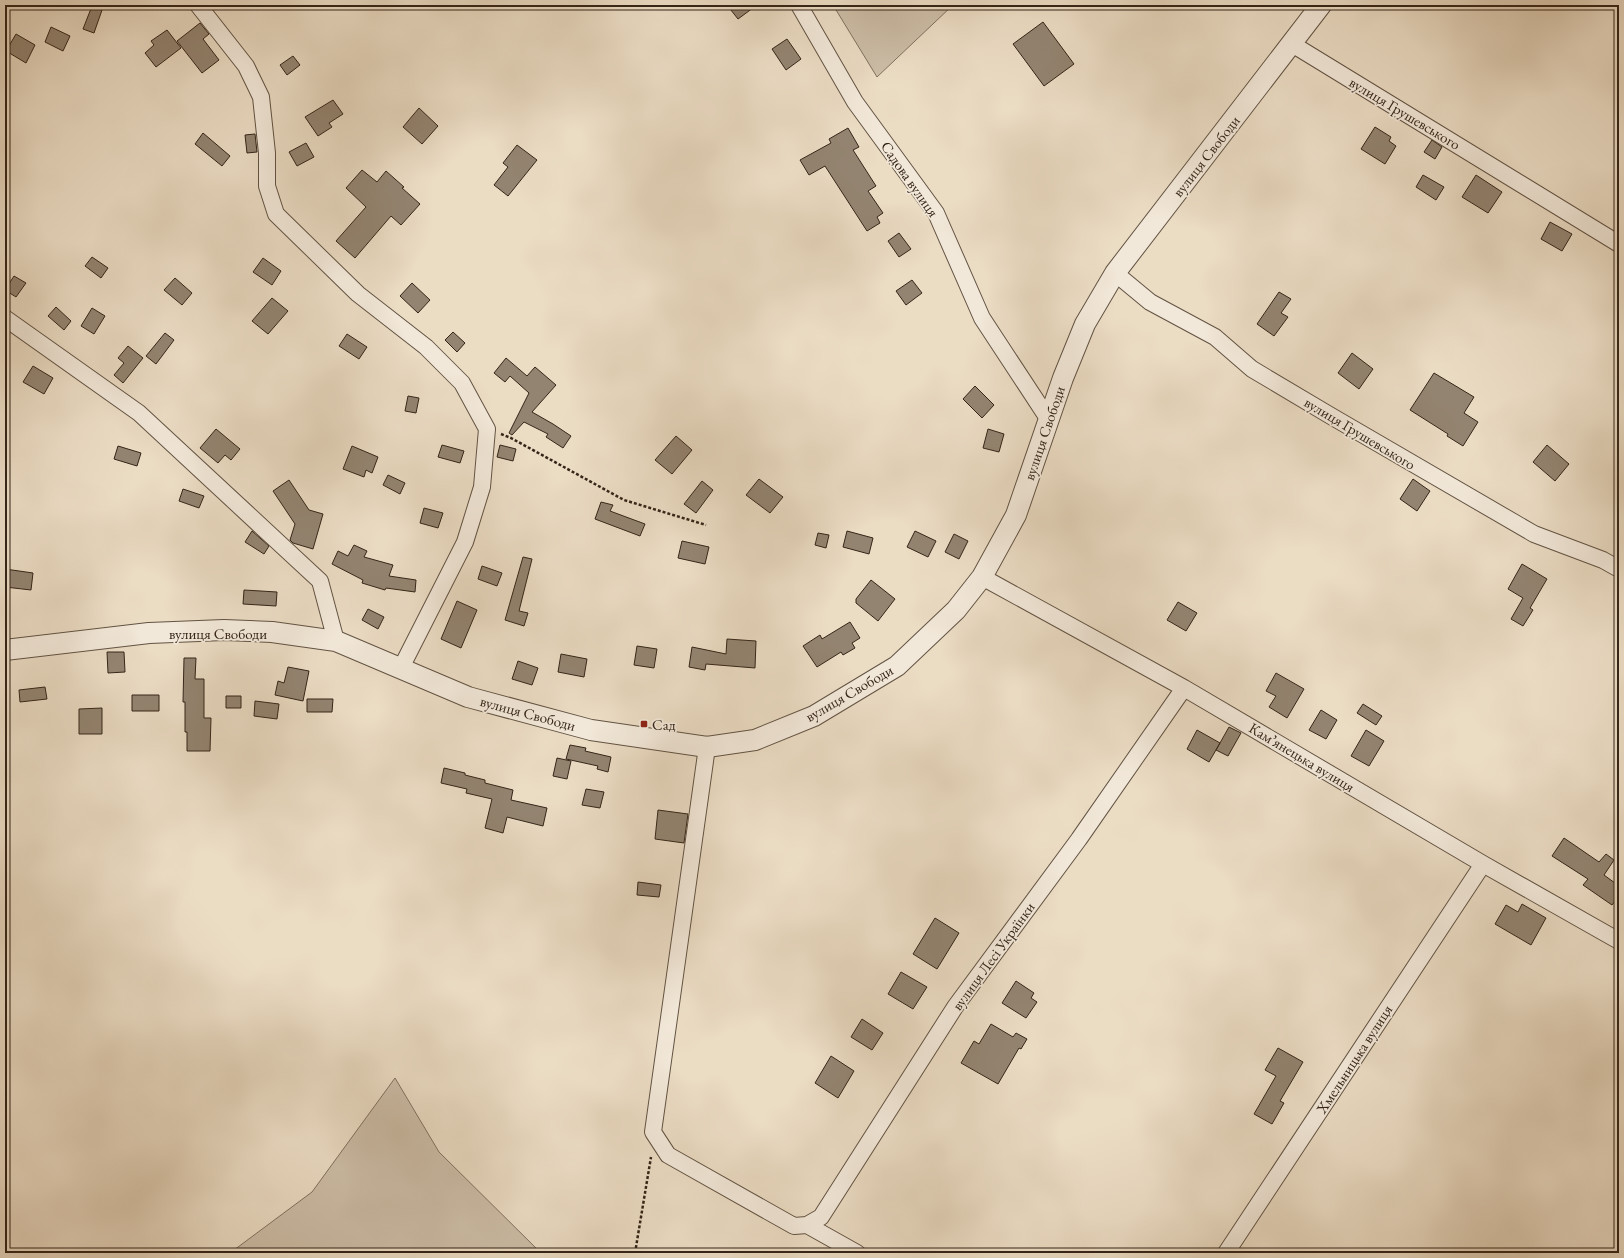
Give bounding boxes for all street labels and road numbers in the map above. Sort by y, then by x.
street label: вулиця Грушевського [1346,72,1464,154]
street label: вулиця Свободи [1168,111,1244,201]
street label: Садова вулиця [877,137,943,221]
street label: вулиця Свободи [1019,383,1069,483]
street label: вулиця Грушевського [1301,392,1419,474]
street label: вулиця Свободи [169,624,267,643]
street label: вулиця Свободи [802,660,896,726]
street label: вулиця Свободи [478,691,578,735]
street label: Камʼянецька вулиця [1246,718,1359,796]
street label: вулиця Лесі Українки [947,898,1039,1014]
street label: Хмельницька вулиця [1311,1001,1396,1118]

